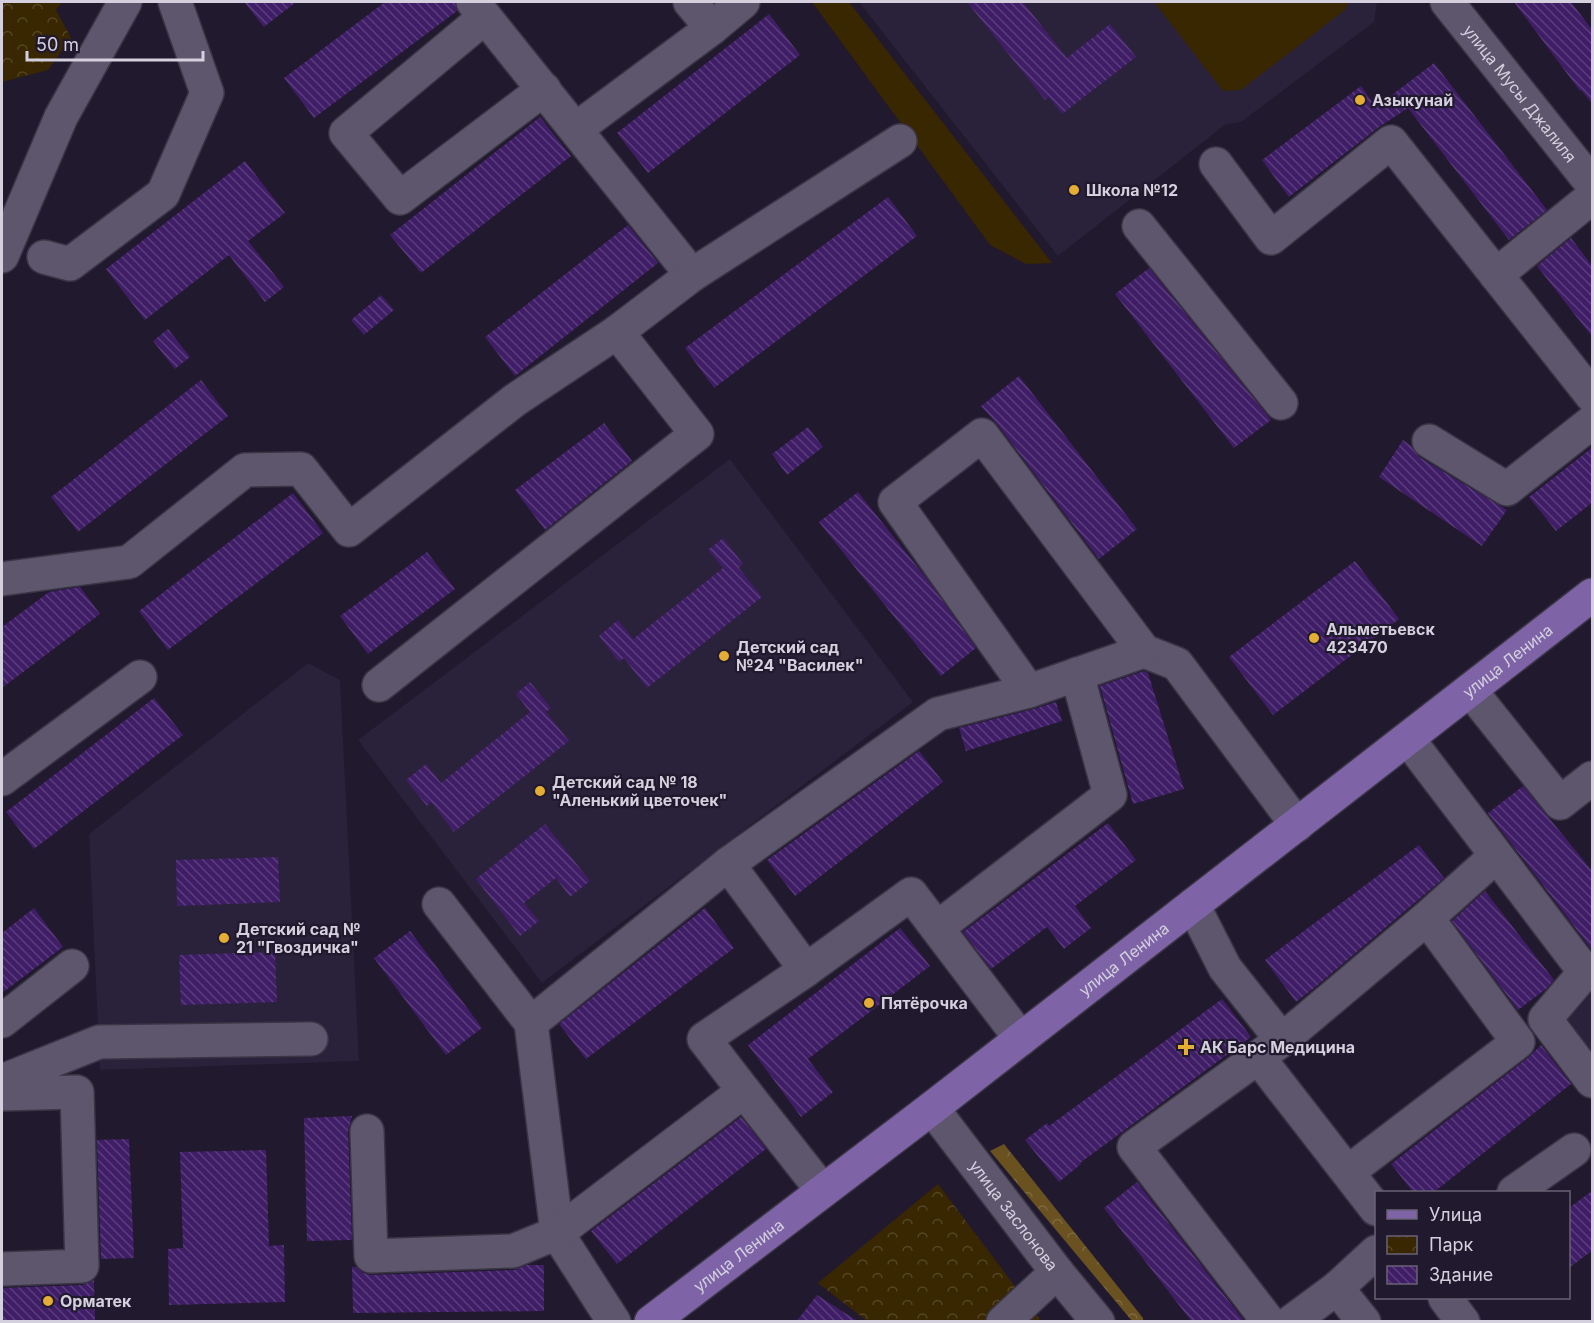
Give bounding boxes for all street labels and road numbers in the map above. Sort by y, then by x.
street label: улица Мусы Джалиля [1459,21,1581,166]
street label: улица Ленина [1458,620,1556,702]
street label: улица Ленина [1075,918,1173,1000]
street label: улица Заслонова [965,1156,1062,1275]
street label: улица Ленина [689,1214,788,1296]

